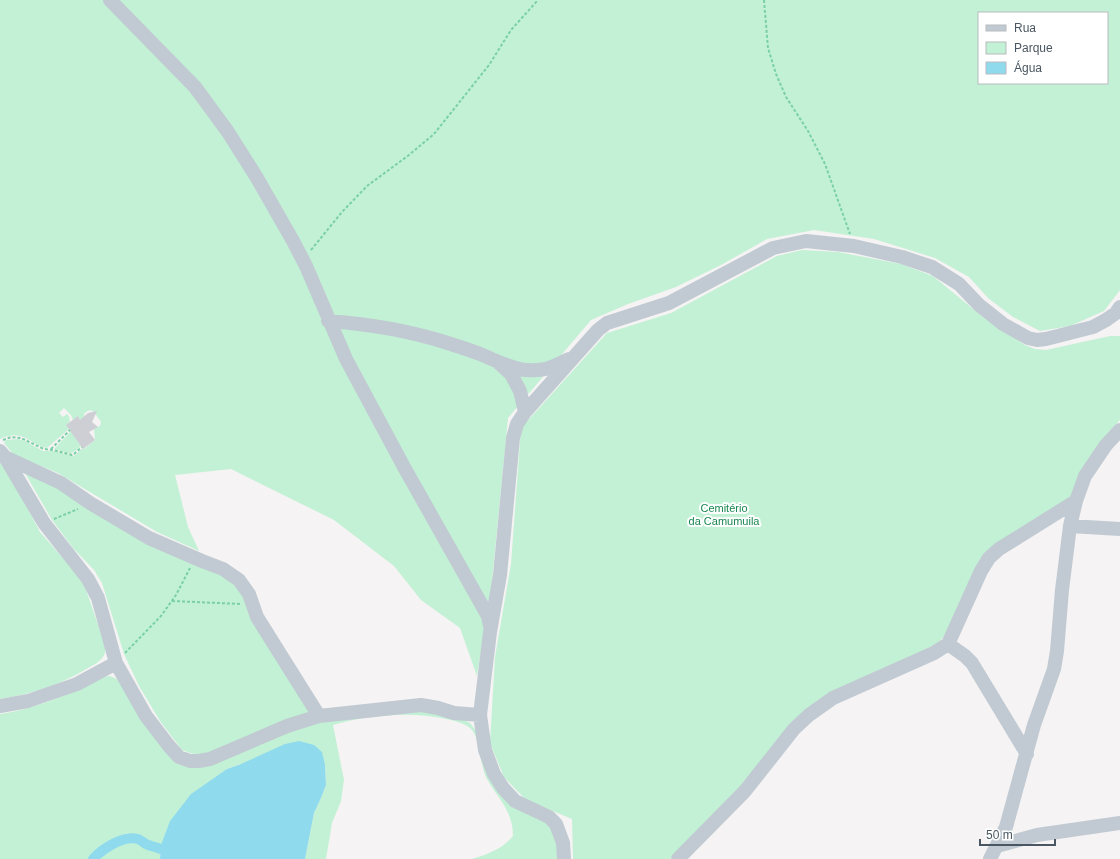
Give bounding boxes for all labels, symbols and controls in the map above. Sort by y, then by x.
legend [978,12,1108,84]
text: Rua [1014,21,1036,35]
text: Parque [1014,41,1053,55]
text: Água [1014,60,1042,75]
park label: Cemitério da Camumuila [689,502,760,527]
scale bar [980,821,1055,847]
text: 50 m [986,828,1013,842]

